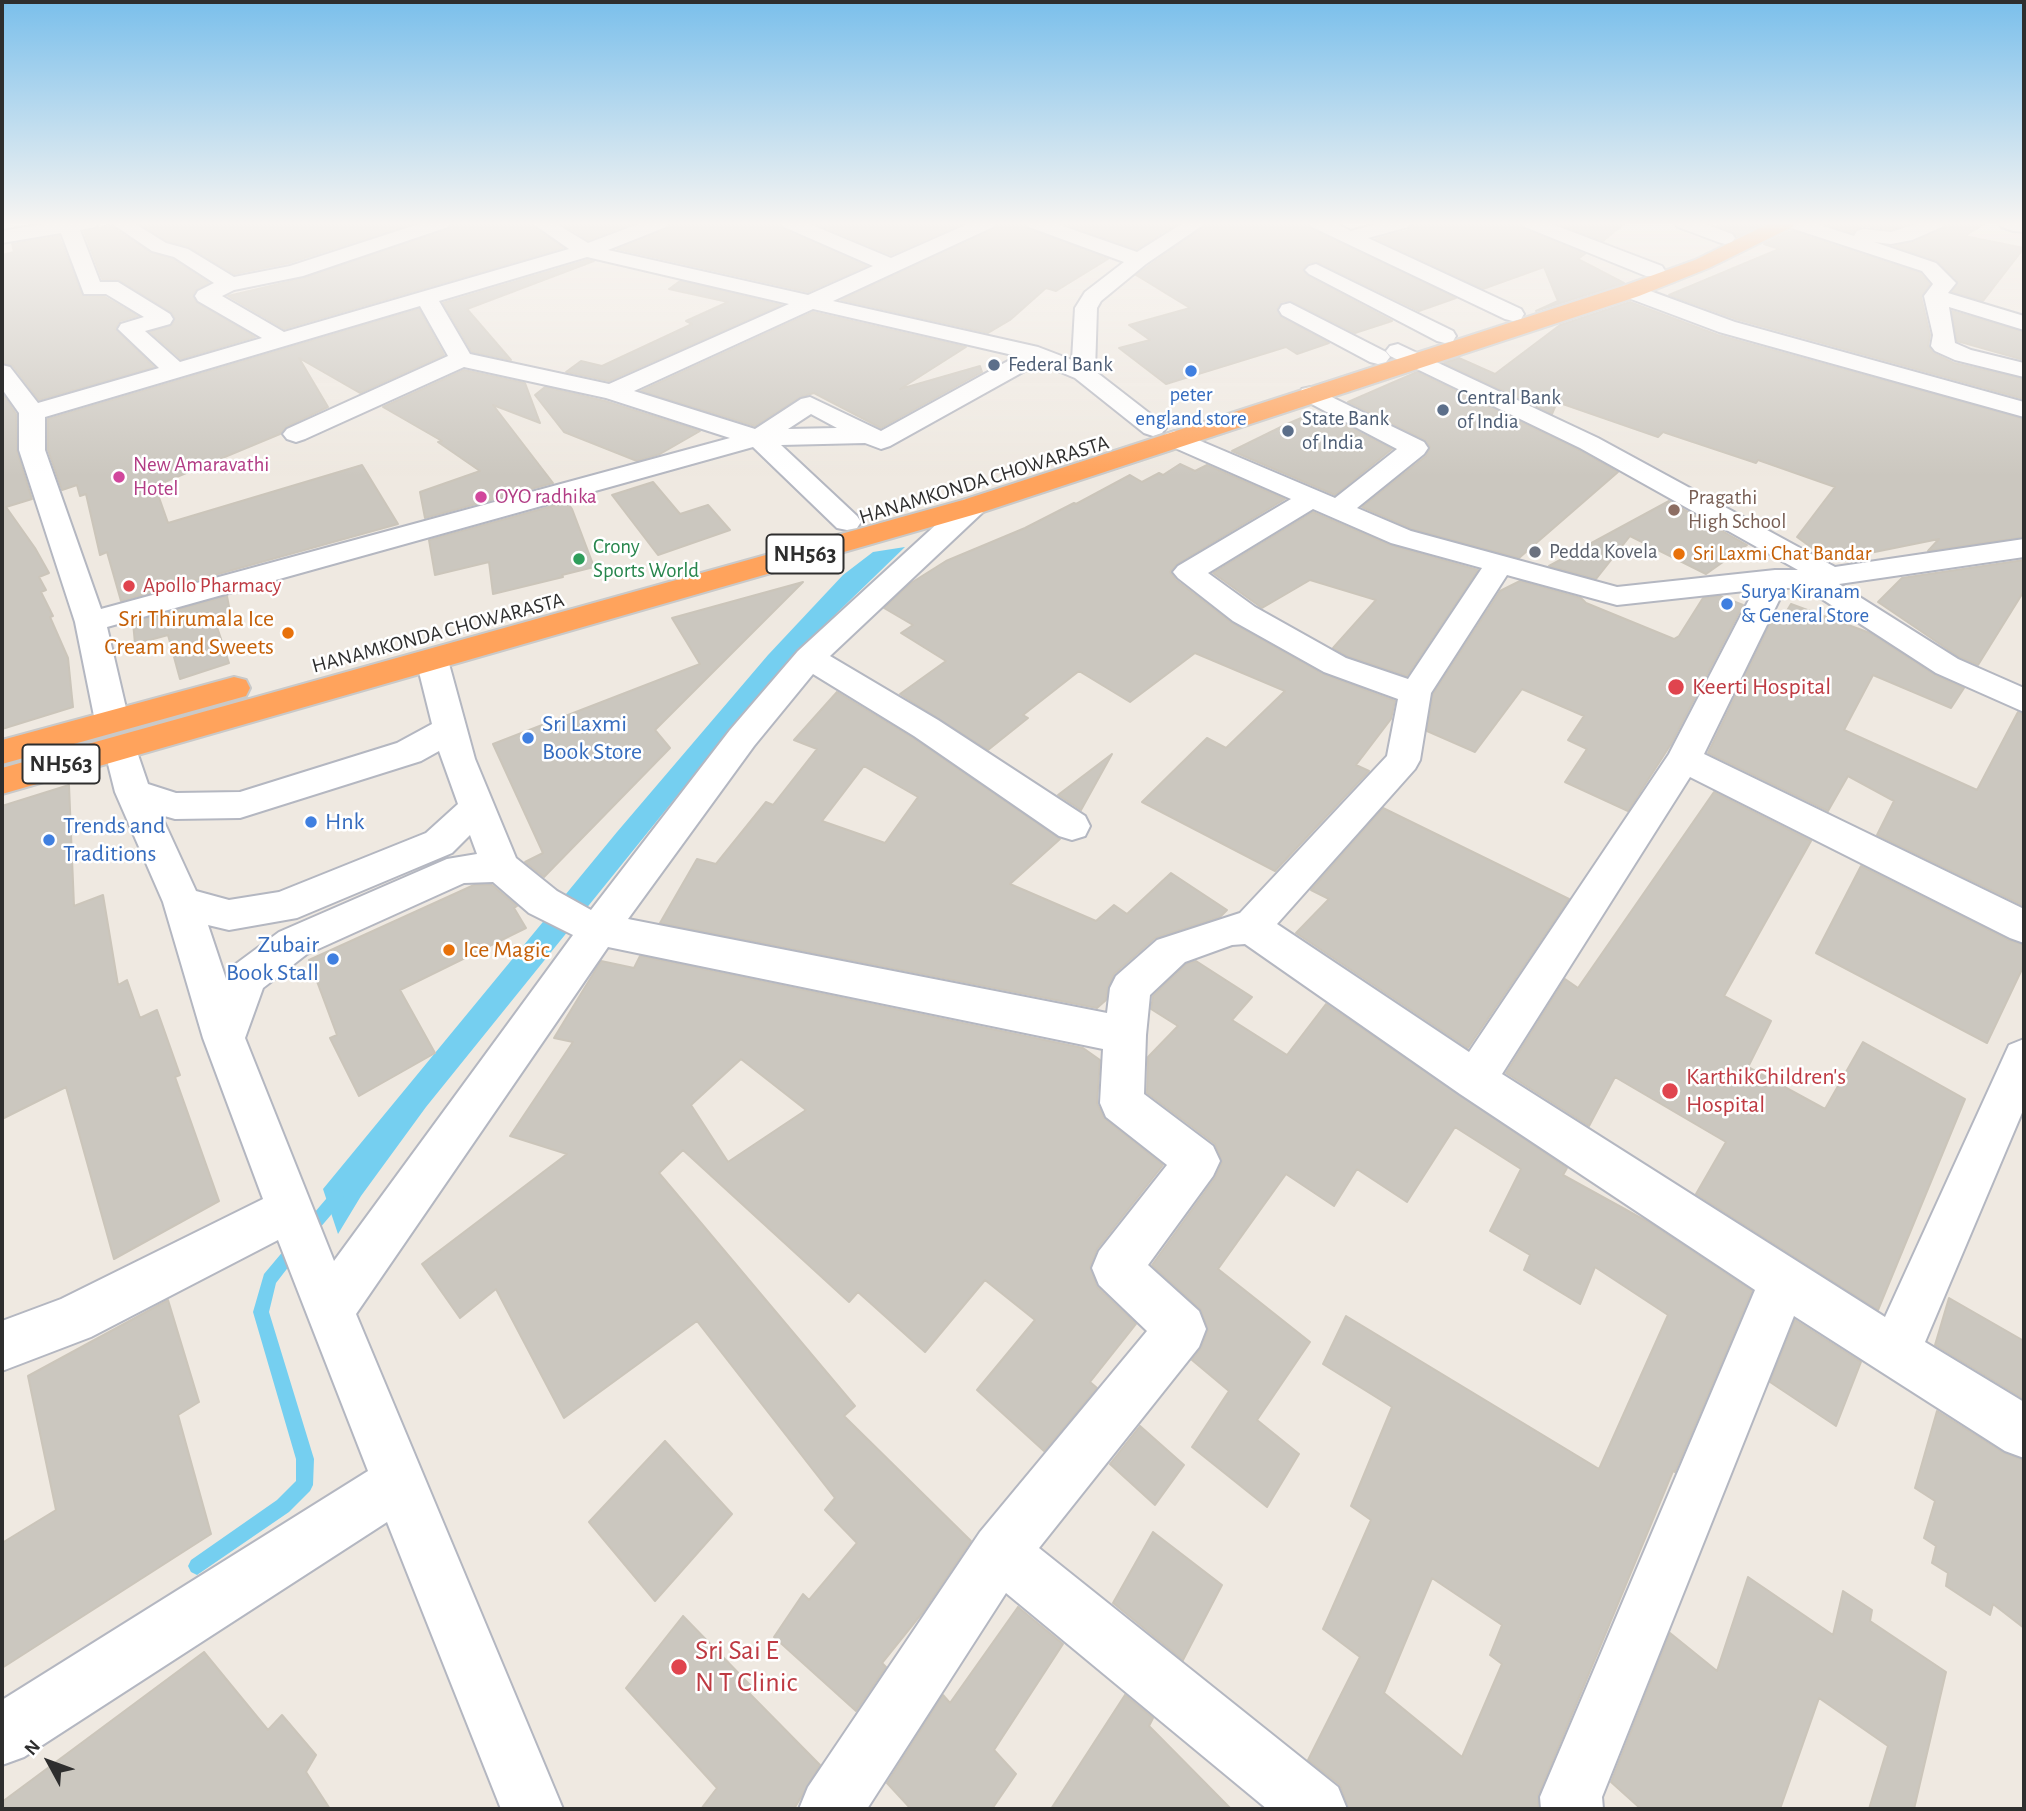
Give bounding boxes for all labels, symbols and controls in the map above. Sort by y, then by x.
place label: Federal Bank [1008,352,1113,378]
marker: Federal Bank [986,357,1002,373]
marker: peter england store [1183,363,1199,379]
place label: peter england store [1135,382,1247,432]
place label: Central Bank of India [1457,385,1561,435]
marker: Central Bank of India [1435,402,1451,418]
place label: State Bank of India [1302,406,1389,456]
marker: State Bank of India [1280,423,1296,439]
street label: HANAMKONDA CHOWARASTA [856,430,1112,530]
place label: New Amaravathi Hotel [133,452,269,502]
marker: New Amaravathi Hotel [111,469,127,485]
place label: OYO radhika [495,484,597,510]
place label: Pragathi High School [1688,485,1786,535]
marker: OYO radhika [473,489,489,505]
marker: Pragathi High School [1666,502,1682,518]
place label: Crony Sports World [593,534,699,584]
road number: NH563 [766,534,844,574]
place label: Pedda Kovela [1549,539,1658,565]
place label: Sri Laxmi Chat Bandar [1693,541,1871,567]
marker: Pedda Kovela [1527,544,1543,560]
marker: Sri Laxmi Chat Bandar [1671,546,1687,562]
marker: Crony Sports World [571,551,587,567]
place label: Apollo Pharmacy [143,573,282,599]
marker: Apollo Pharmacy [121,578,137,594]
place label: Surya Kiranam & General Store [1741,579,1869,629]
street label: HANAMKONDA CHOWARASTA [309,587,567,679]
marker: Surya Kiranam & General Store [1719,596,1735,612]
place label: Sri Thirumala Ice Cream and Sweets [104,605,274,661]
marker: Sri Thirumala Ice Cream and Sweets [280,625,296,641]
place label: Keerti Hospital [1692,673,1831,701]
marker: Keerti Hospital [1666,677,1686,697]
place label: Sri Laxmi Book Store [542,710,642,766]
marker: Sri Laxmi Book Store [520,730,536,746]
road number: NH563 [22,744,100,784]
place label: Hnk [325,808,365,836]
place label: Trends and Traditions [63,812,165,868]
marker: Hnk [303,814,319,830]
marker: Trends and Traditions [41,832,57,848]
place label: Zubair Book Stall [226,931,319,987]
place label: Ice Magic [463,936,550,964]
marker: Ice Magic [441,942,457,958]
marker: Zubair Book Stall [325,951,341,967]
place label: KarthikChildren's Hospital [1686,1063,1846,1119]
marker: KarthikChildren's Hospital [1660,1081,1680,1101]
place label: Sri Sai E N T Clinic [695,1634,797,1700]
marker: Sri Sai E N T Clinic [669,1657,689,1677]
north arrow [14,1727,84,1797]
text: N [21,1737,44,1759]

